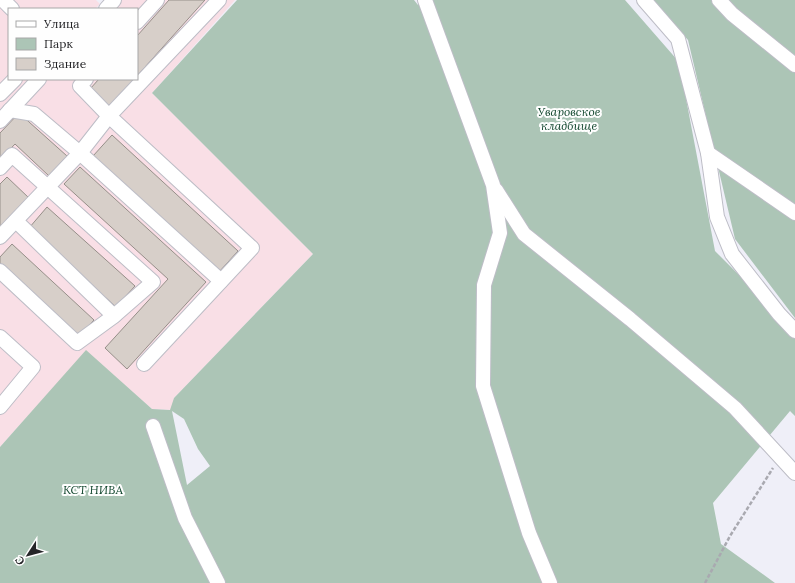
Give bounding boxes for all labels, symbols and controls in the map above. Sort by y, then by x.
legend [8,8,138,80]
text: Улица [43,16,80,31]
text: Парк [44,36,73,51]
text: Здание [44,56,87,71]
park label: Уваровское кладбище [538,104,601,133]
park label: КСТ НИВА [63,482,124,497]
north arrow [8,535,48,575]
text: С [12,553,28,568]

